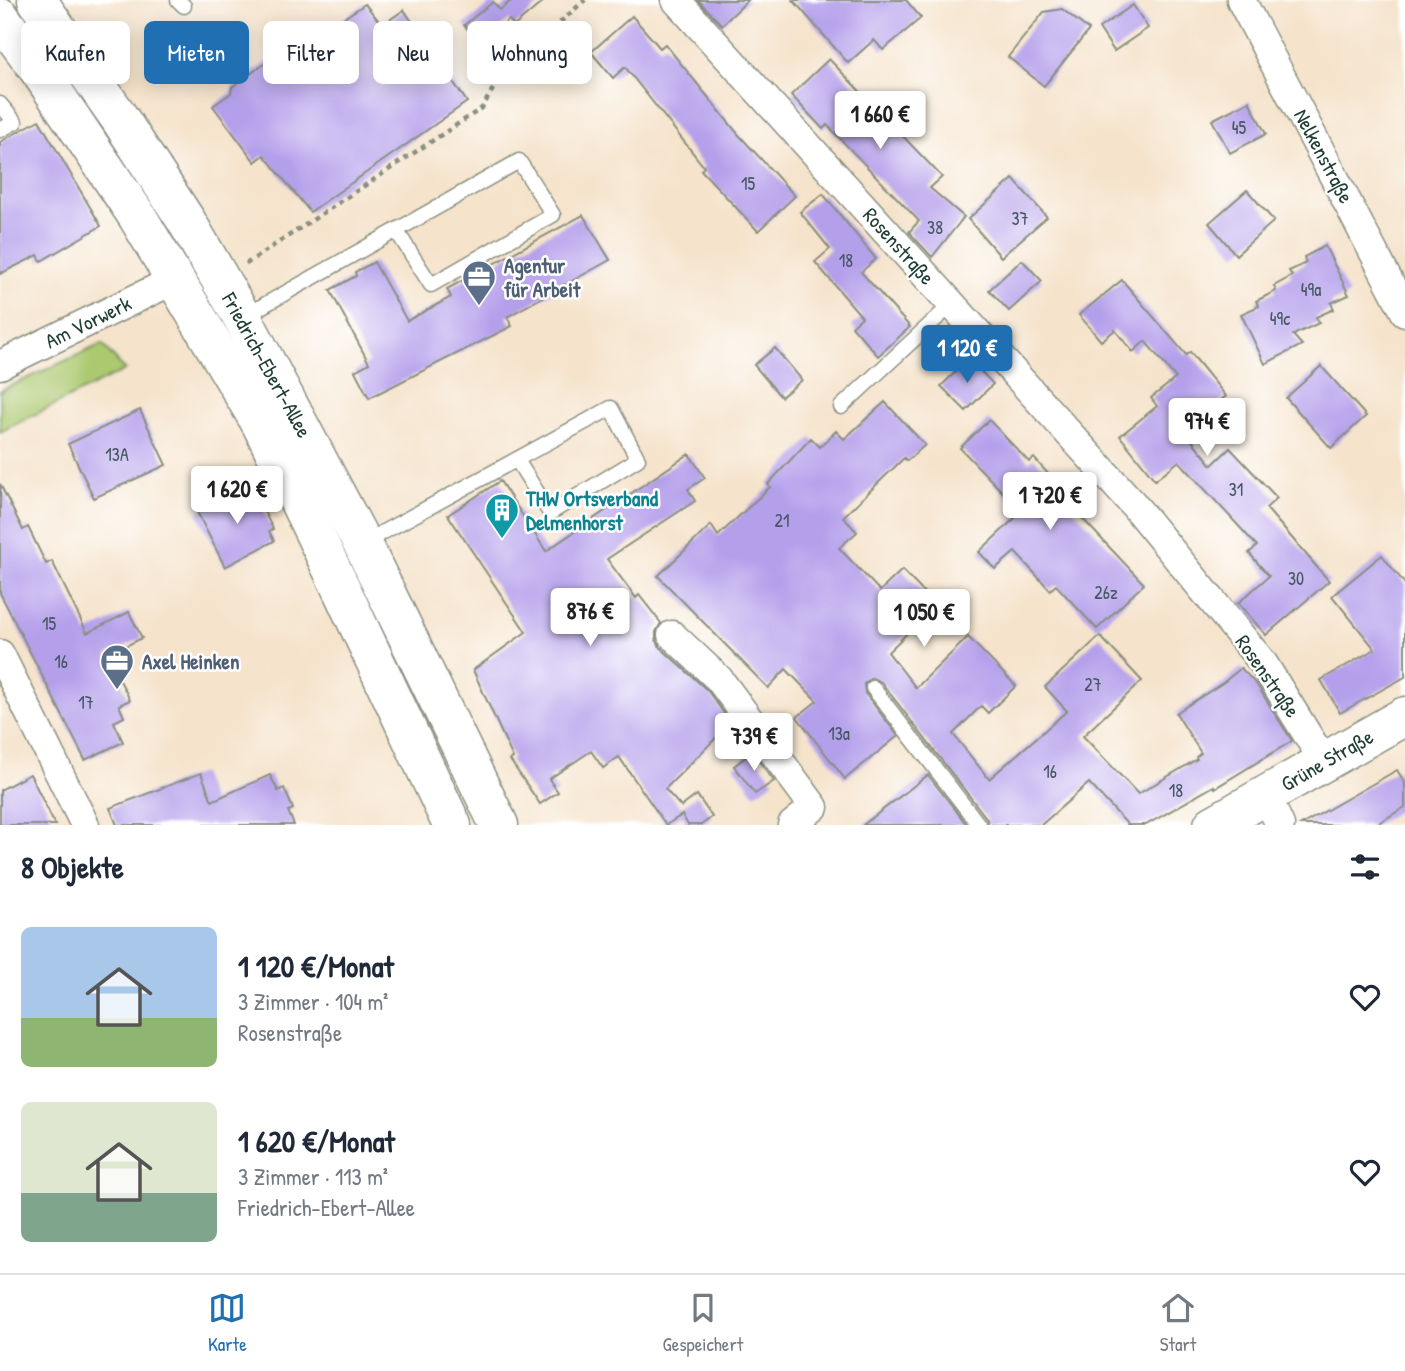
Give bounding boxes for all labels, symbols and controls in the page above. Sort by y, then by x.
chip: Kaufen [21,21,130,84]
chip: Mieten [144,21,249,84]
chip: Filter [263,21,359,84]
chip: Neu [373,21,453,84]
chip: Wohnung [467,21,592,84]
pin: 1 660 € [815,92,945,151]
text: 1 660 € [851,98,909,129]
street label: Nelkenstraße [1287,104,1361,208]
house number: 45 [1232,115,1247,140]
house number: 15 [741,171,755,196]
street label: Rosenstraße [856,201,942,291]
house number: 37 [1012,206,1029,231]
house number: 38 [927,215,943,240]
house number: 18 [839,248,853,273]
place label: Agentur für Arbeit [504,251,581,304]
office icon: Agentur für Arbeit [460,258,498,307]
house number: 49a [1301,277,1321,302]
street label: Friedrich-Ebert-Allee [215,286,319,443]
street label: Am Vorwerk [40,289,136,355]
house number: 49c [1270,306,1290,331]
pin: 1 120 € [902,326,1032,385]
text: 1 120 € [937,332,997,363]
pin: 974 € [1158,398,1256,458]
text: 974 € [1185,405,1229,436]
house number: 13A [105,442,129,467]
pin: 1 620 € [172,466,302,526]
pin: 1 720 € [985,472,1115,532]
text: 1 620 € [207,473,267,504]
house number: 31 [1229,477,1243,502]
text: 1 720 € [1019,479,1081,510]
place label: THW Ortsverband Delmenhorst [525,484,659,537]
building icon: THW Ortsverband Delmenhorst [483,491,521,540]
house number: 21 [775,508,789,533]
house number: 30 [1288,566,1304,591]
house number: 26z [1094,580,1118,605]
pin: 876 € [541,588,639,648]
pin: 1 050 € [859,590,989,649]
text: 876 € [567,595,613,626]
text: 1 050 € [894,596,954,627]
house number: 15 [42,611,56,636]
street label: Rosenstraße [1229,629,1307,723]
office icon: Axel Heinken [98,642,136,691]
place label: Axel Heinken [142,647,239,676]
house number: 16 [54,649,68,674]
house number: 27 [1084,672,1102,697]
house number: 17 [78,690,94,715]
pin: 739 € [705,714,803,773]
text: 739 € [731,720,777,751]
house number: 13a [828,721,850,746]
street label: Grüne Straße [1276,722,1378,798]
house number: 16 [1043,759,1057,784]
house number: 18 [1169,778,1183,803]
text: 8 Objekte [21,847,124,887]
icon: filters [1346,848,1384,886]
text: 1 120 €/Monat [238,946,394,986]
icon: home [77,955,161,1039]
icon: heart [1346,978,1384,1016]
text: 3 Zimmer · 104 m² [238,986,388,1017]
text: Rosenstraße [238,1017,342,1048]
text: 1 620 €/Monat [238,1121,395,1161]
icon: home [77,1130,161,1214]
icon: heart [1346,1153,1384,1191]
text: 3 Zimmer · 113 m² [238,1161,388,1192]
text: Friedrich-Ebert-Allee [238,1192,415,1223]
tab: Karte [208,1289,247,1357]
tab: Gespeichert [663,1289,743,1357]
tab: Start [1159,1289,1197,1357]

